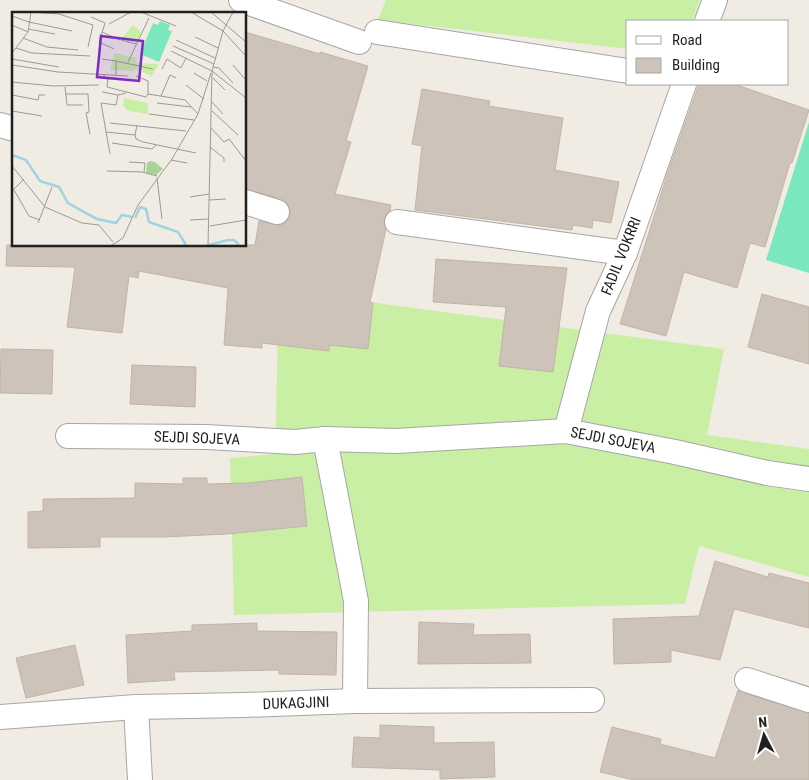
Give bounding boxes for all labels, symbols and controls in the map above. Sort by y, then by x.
inset map [12,12,246,246]
legend [626,20,789,85]
text: Road [672,31,702,49]
text: Building [672,56,720,74]
street label: FADIL VOKRRI [597,214,645,298]
street label: SEJDI SOJEVA [569,423,657,457]
street label: SEJDI SOJEVA [154,428,241,449]
street label: DUKAGJINI [262,693,330,713]
north arrow [739,710,789,760]
text: N [758,714,768,730]

